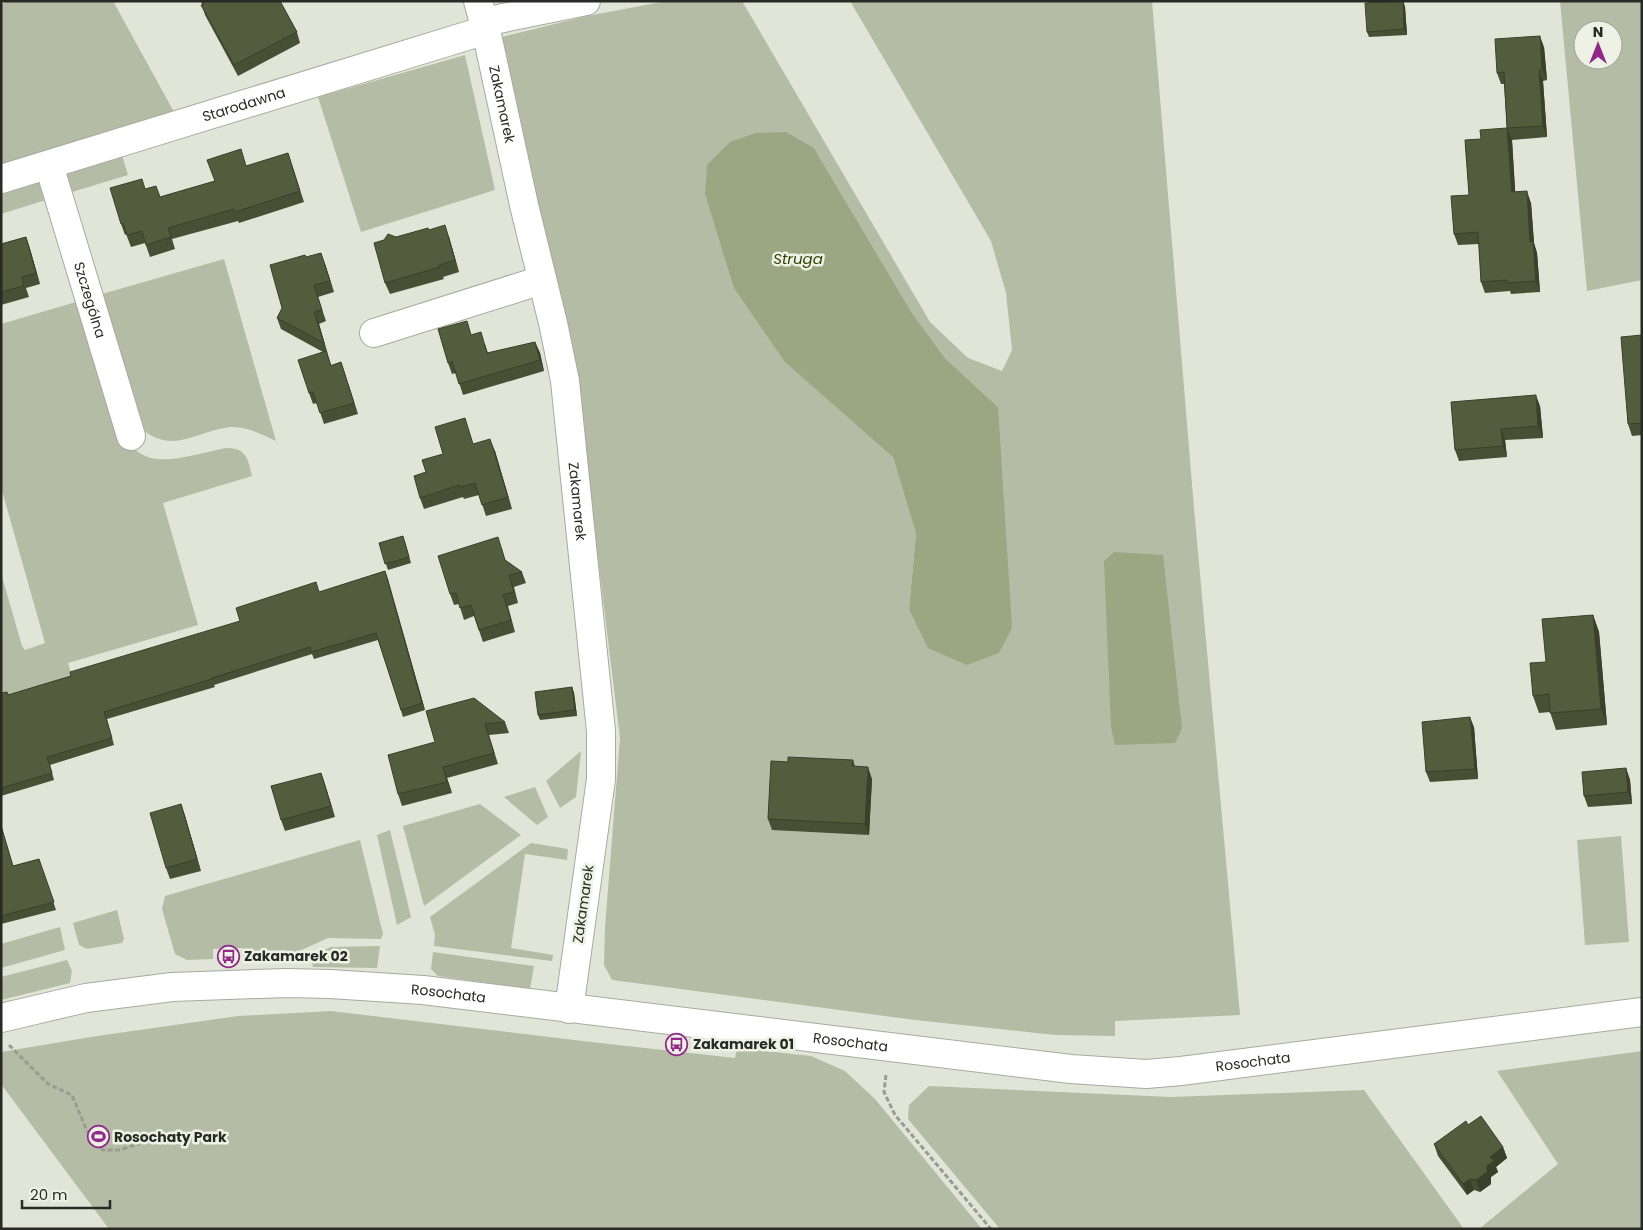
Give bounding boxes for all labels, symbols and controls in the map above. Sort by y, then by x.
north arrow [1573,20,1623,70]
text: N [1593,22,1603,42]
street label: Zakamarek [484,64,520,146]
street label: Starodawna [200,82,288,127]
water label: Struga [773,248,823,269]
street label: Szczególna [69,260,111,340]
street label: Zakamarek [563,461,591,542]
street label: Zakamarek [568,863,598,944]
bus stop icon: Zakamarek 02 [216,944,240,968]
place label: Zakamarek 02 [244,946,348,966]
street label: Rosochata [410,979,487,1008]
street label: Rosochata [812,1028,889,1057]
bus stop icon: Zakamarek 01 [665,1032,689,1056]
place label: Zakamarek 01 [693,1034,794,1054]
street label: Rosochata [1214,1047,1292,1076]
sports icon: Rosochaty Park [86,1125,110,1149]
place label: Rosochaty Park [114,1127,227,1147]
scale bar [22,1178,110,1210]
text: 20 m [30,1184,68,1205]

